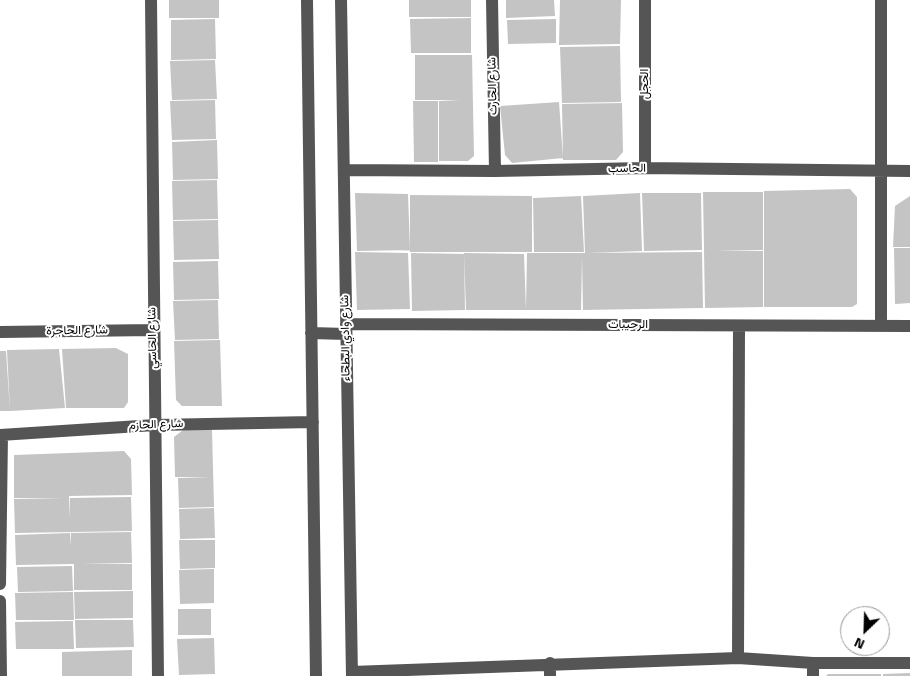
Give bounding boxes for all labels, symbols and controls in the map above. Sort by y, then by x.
street label: شارع الحارث [485,57,501,115]
street label: الحجل [638,69,652,99]
street label: الحاسب [608,161,646,177]
street label: شارع وادي البطحاء [338,295,354,381]
street label: شارع الحاسي [145,307,161,369]
street label: الرحيبات [608,318,648,332]
street label: شارع الحاجرة [46,323,108,339]
street label: شارع الحازم [128,417,184,433]
north arrow [840,606,890,656]
text: N [850,633,868,656]

